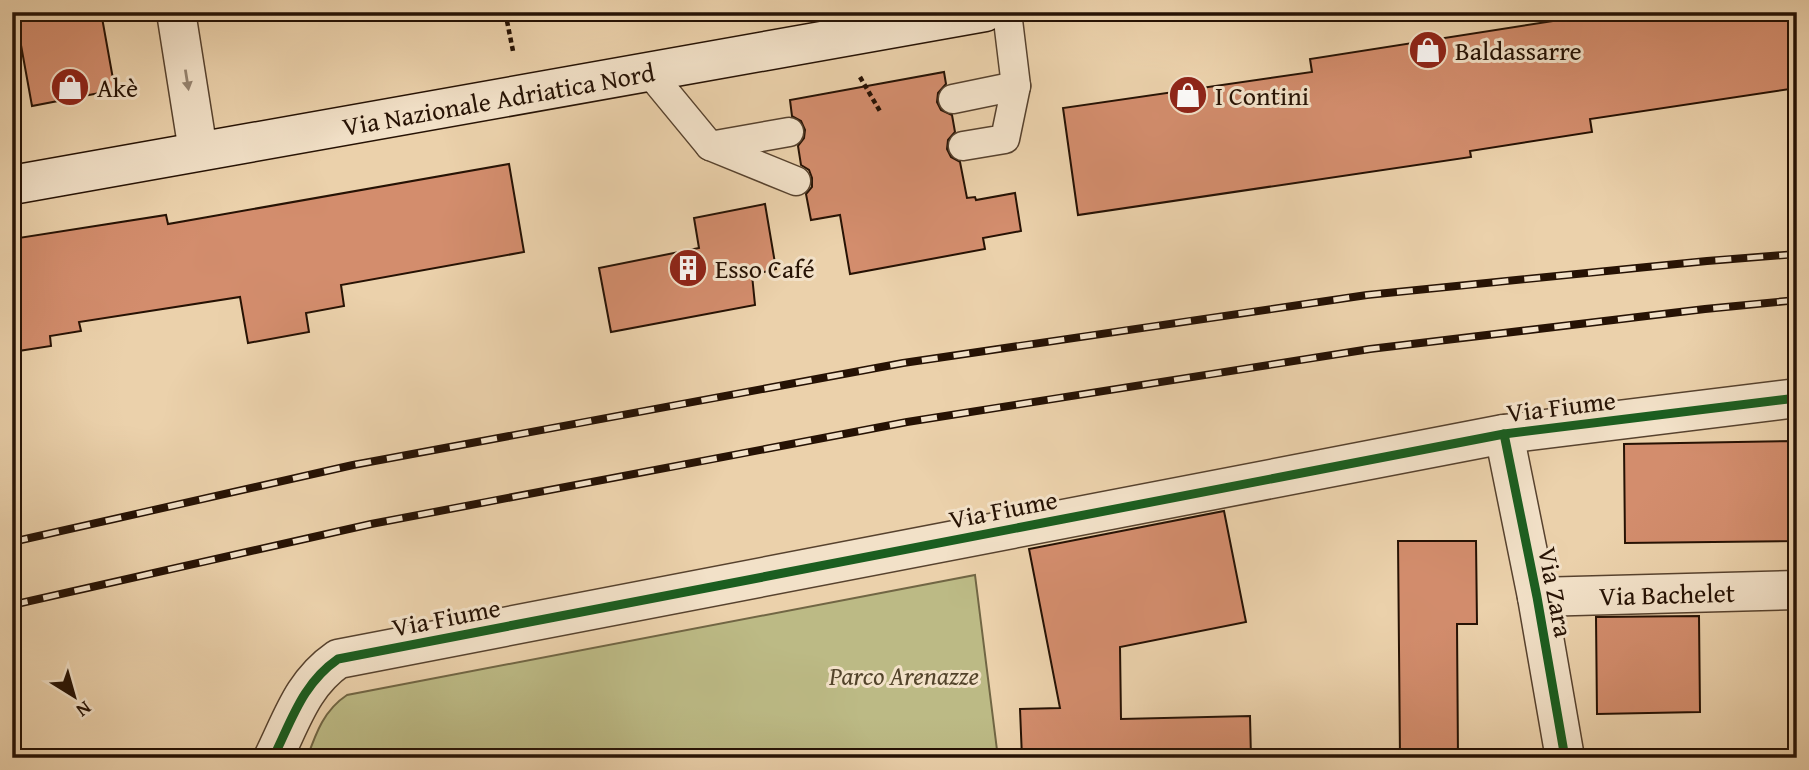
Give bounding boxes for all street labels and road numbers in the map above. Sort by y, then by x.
street label: Via Nazionale Adriatica Nord [339,52,658,145]
street label: Via Fiume [1504,380,1618,432]
street label: Via Fiume [945,479,1061,539]
street label: Via Zara [1528,544,1584,641]
street label: Via Bachelet [1598,572,1735,615]
street label: Via Fiume [388,587,504,647]

